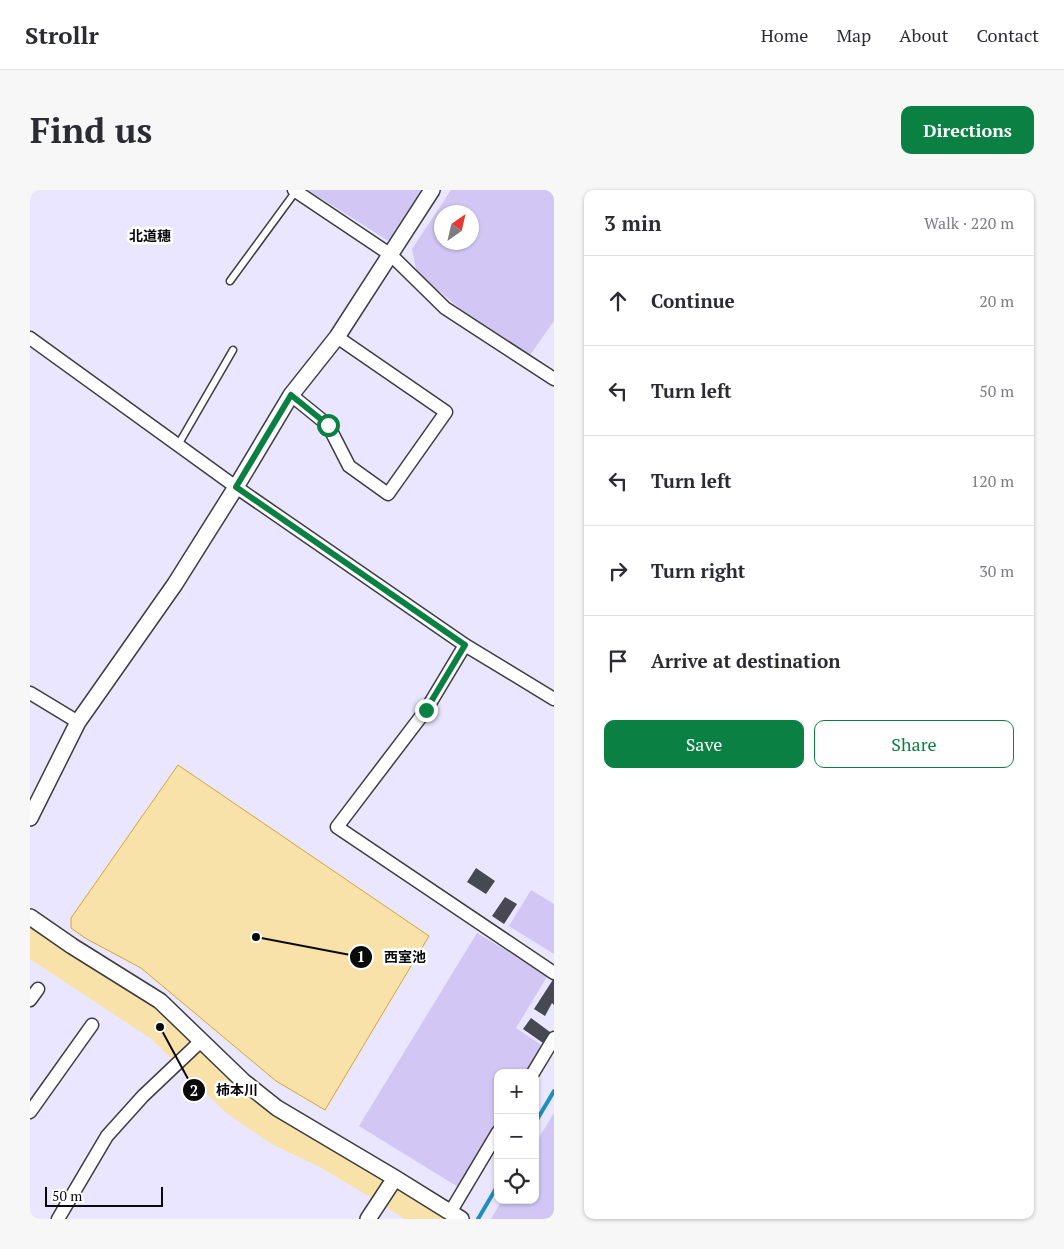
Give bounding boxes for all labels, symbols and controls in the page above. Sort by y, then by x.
text: Strollr [25,19,99,51]
text: Home [761,23,808,47]
text: Map [836,23,871,47]
text: About [899,23,948,47]
text: Contact [976,23,1039,47]
button: Directions [901,106,1034,154]
text: Find us [30,107,152,153]
north arrow [434,205,479,250]
text: 3 min [604,209,661,237]
text: Walk · 220 m [924,212,1014,234]
district label: 北道穗 [129,226,171,245]
icon: ahead [604,287,632,315]
text: Continue [651,288,735,313]
text: 20 m [979,290,1014,312]
icon: left [604,377,632,405]
text: Turn left [651,378,732,403]
text: 50 m [979,380,1014,402]
route start [317,414,340,437]
icon: left [604,467,632,495]
text: Turn left [651,468,732,493]
text: 120 m [971,470,1014,492]
icon: right [604,557,632,585]
text: Turn right [651,558,745,583]
text: 30 m [979,560,1014,582]
icon: arrive [604,647,632,675]
text: Arrive at destination [651,648,840,673]
route end [415,699,438,722]
button: Save [604,720,804,768]
button: Share [814,720,1014,768]
callout: 西室池 [349,943,436,972]
text: 1 [357,946,365,966]
text: 西室池 [384,947,426,966]
map controls [494,1069,539,1204]
button: + [494,1069,539,1114]
callout: 柿本川 [181,1076,268,1105]
text: 2 [190,1080,198,1100]
text: 柿本川 [216,1080,258,1099]
button: − [494,1114,539,1159]
button: locate [494,1159,539,1204]
scale bar [45,1184,162,1207]
text: 50 m [52,1186,82,1205]

